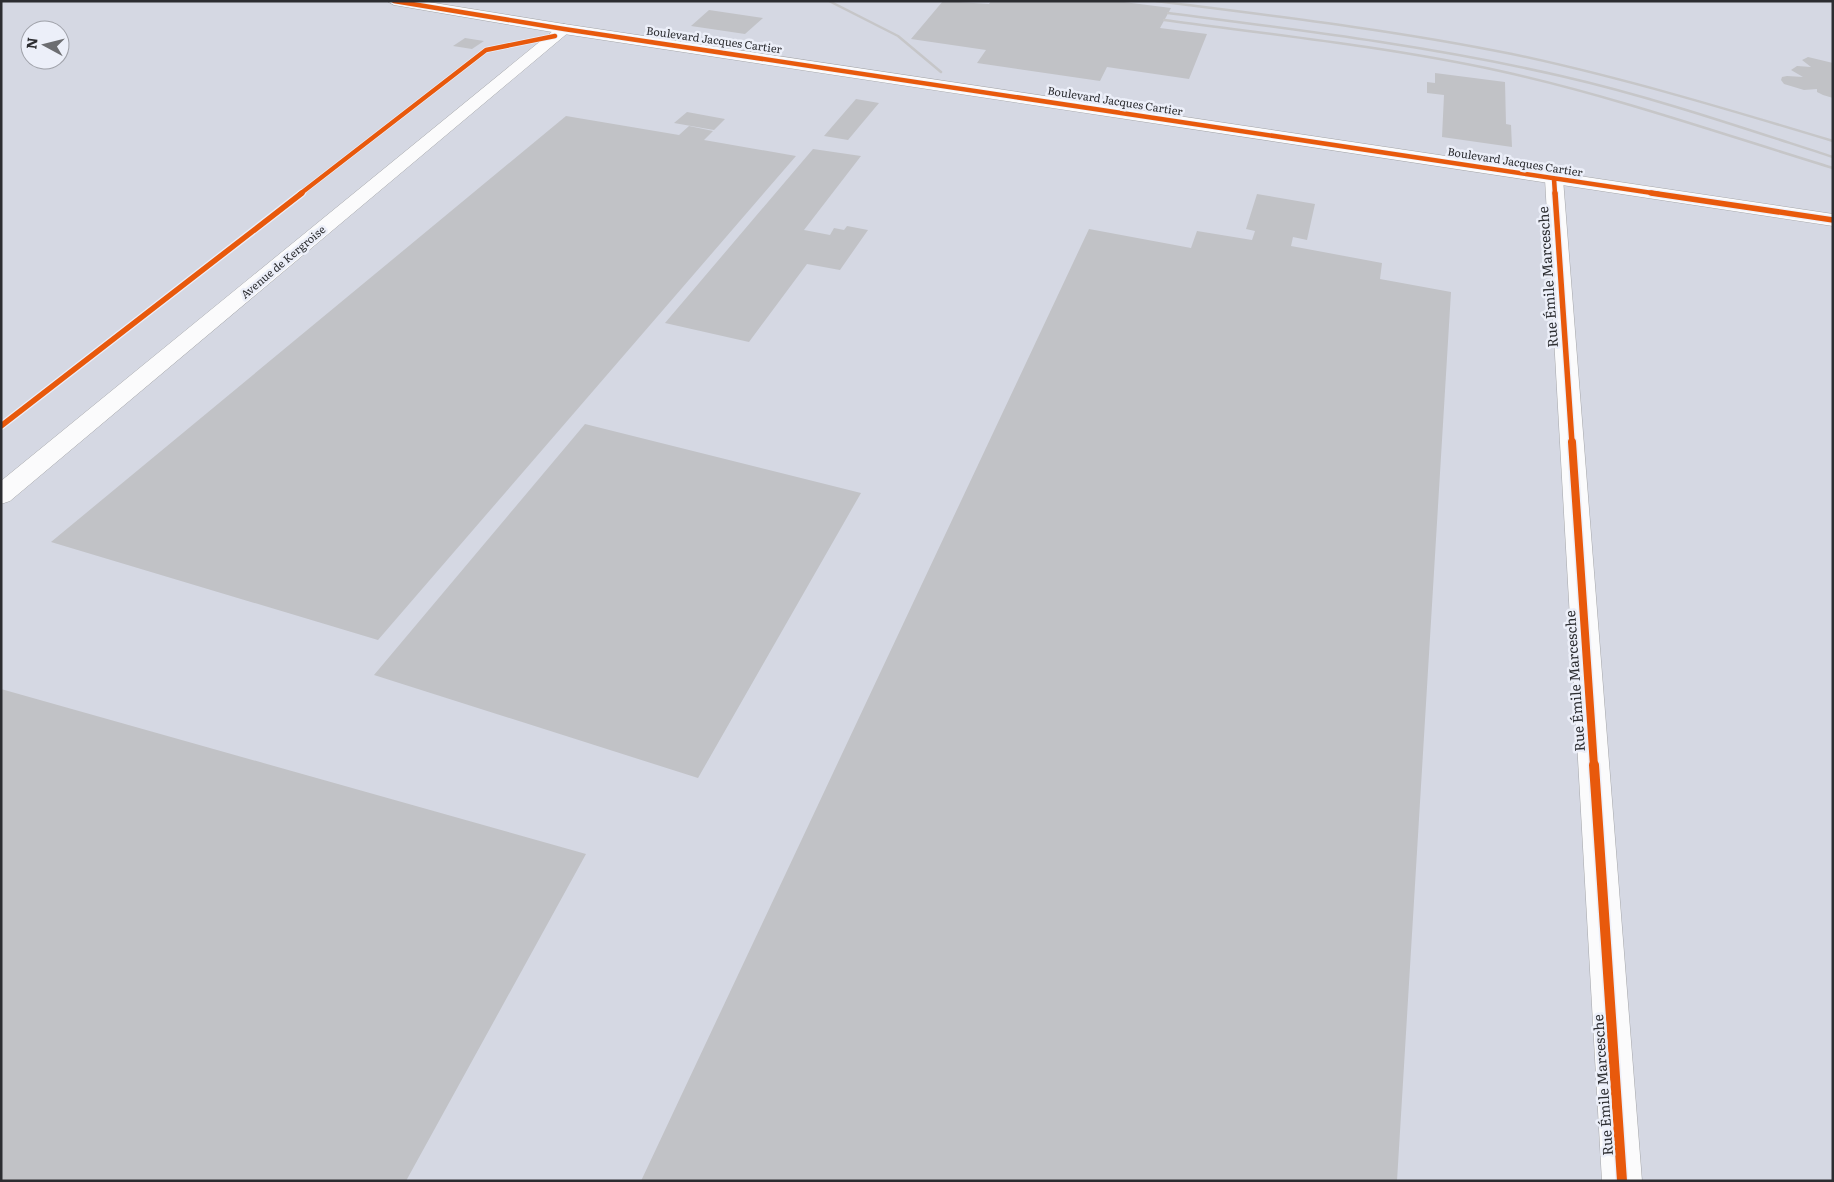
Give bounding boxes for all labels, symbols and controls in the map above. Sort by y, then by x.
north arrow [20,20,70,70]
street label: Boulevard Jacques Cartier [645,22,784,57]
text: N [20,36,42,50]
street label: Boulevard Jacques Cartier [1046,81,1185,119]
street label: Boulevard Jacques Cartier [1446,142,1585,180]
street label: Rue Émile Marcesche [1532,206,1562,348]
street label: Avenue de Kergroise [237,221,328,302]
street label: Rue Émile Marcesche [1559,610,1589,752]
street label: Rue Émile Marcesche [1587,1014,1617,1156]

